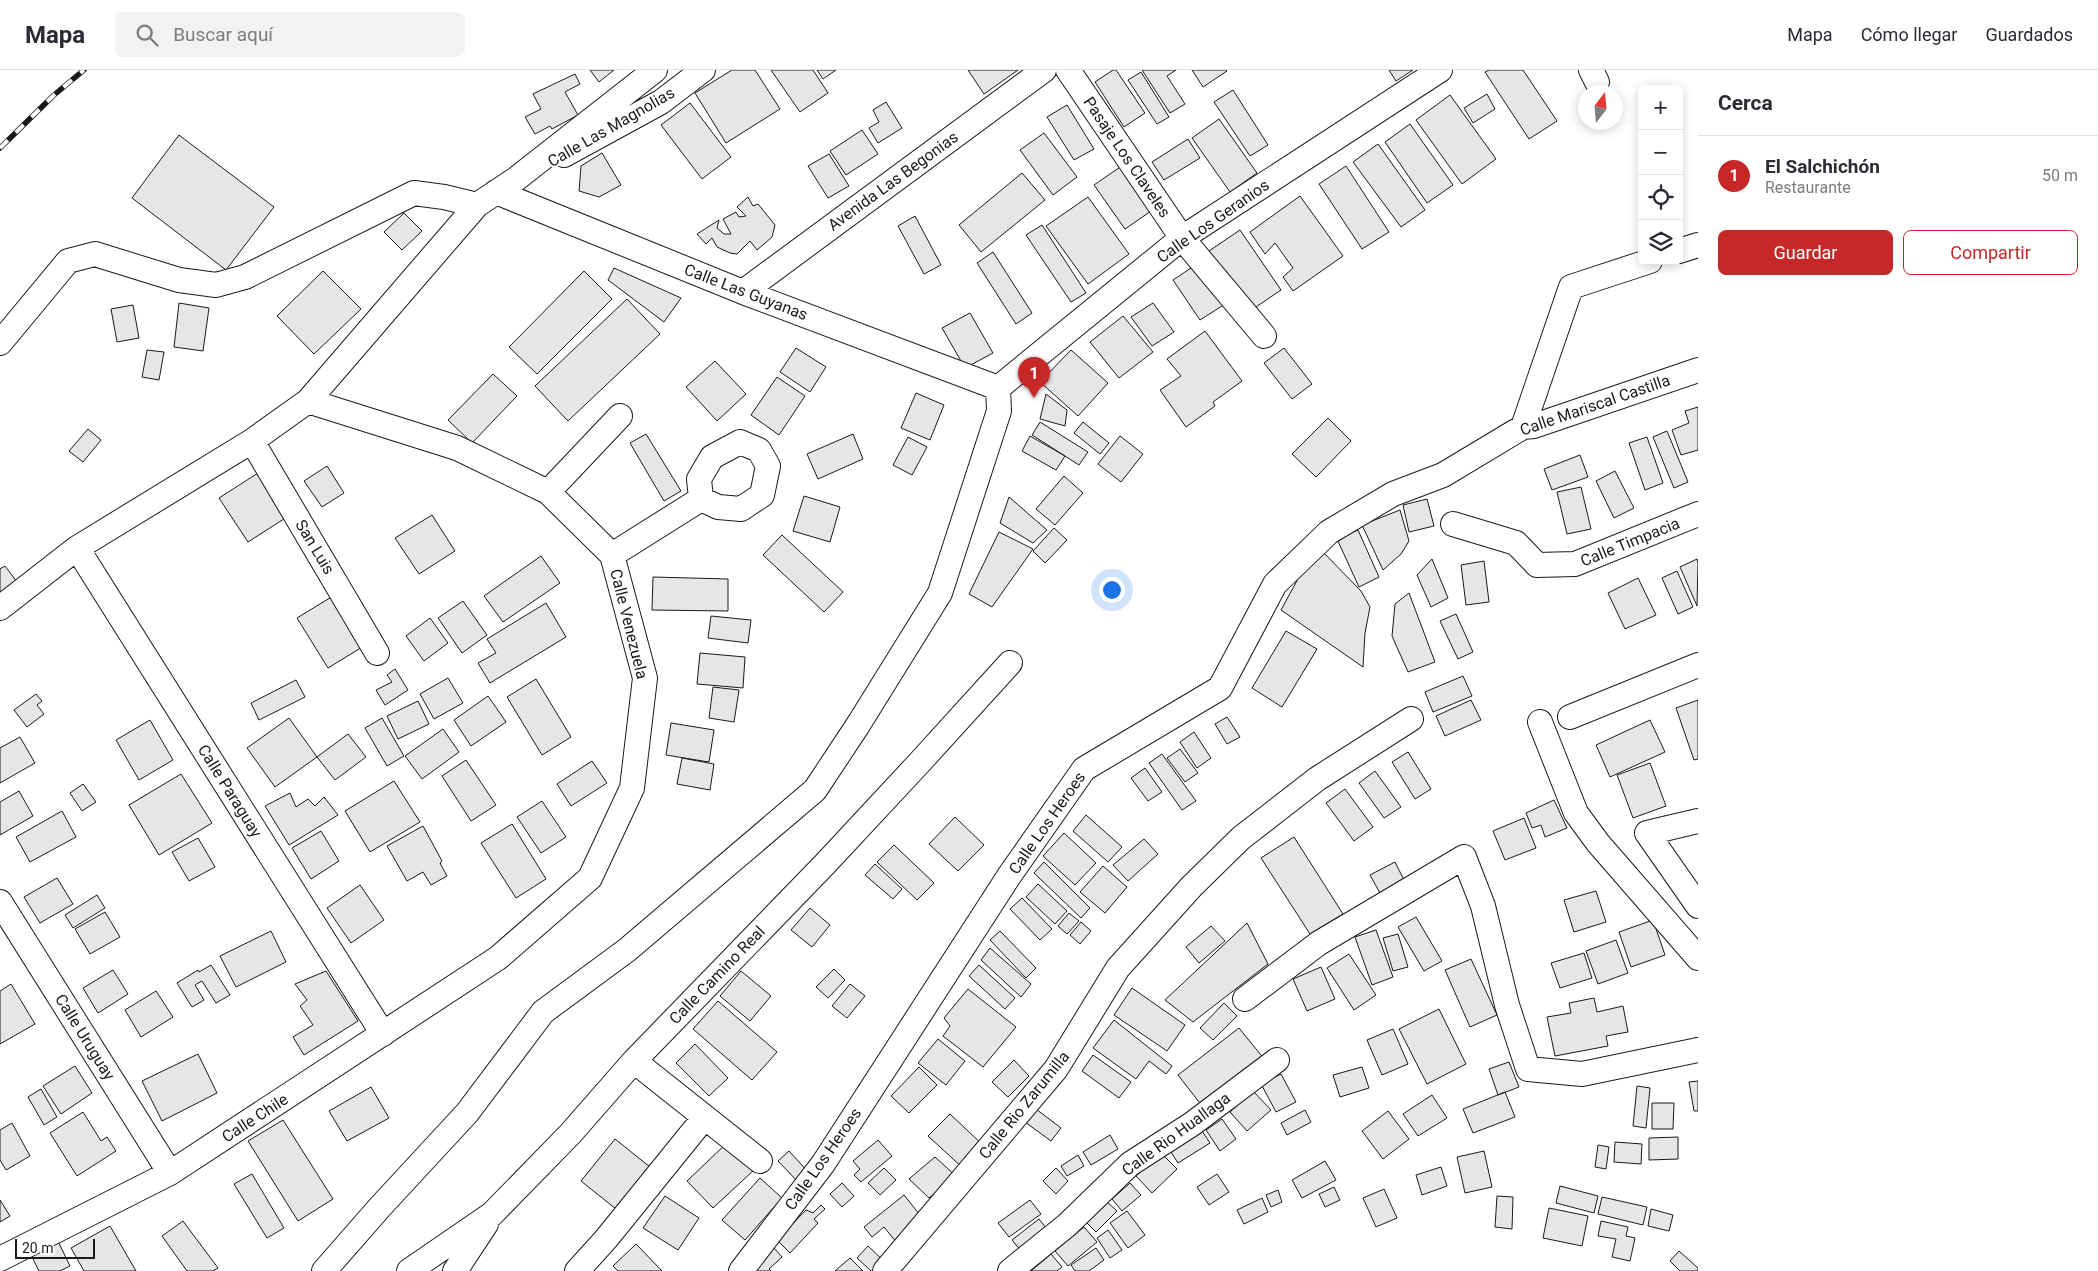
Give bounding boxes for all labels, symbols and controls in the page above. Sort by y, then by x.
search box [115,12,465,57]
text: Mapa [25,21,85,49]
icon: search [133,21,161,49]
text: Buscar aquí [173,23,273,46]
text: Mapa [1787,24,1833,45]
text: Cómo llegar [1861,24,1957,45]
text: Guardados [1985,24,2073,45]
street label: Calle Las Magnolias [544,83,678,171]
north arrow [1578,85,1623,130]
map controls [1638,85,1683,265]
button: + [1638,85,1683,130]
text: Cerca [1718,91,1773,115]
street label: Pasaje Los Claveles [1080,93,1174,221]
street label: Avenida Las Begonias [824,127,962,235]
button: − [1638,130,1683,175]
text: El Salchichón [1765,155,1880,178]
text: 1 [1729,166,1739,185]
text: 50 m [2042,166,2078,185]
street label: Calle Los Geranios [1153,175,1273,267]
button: locate [1638,175,1683,220]
text: Restaurante [1765,178,1851,197]
button: layers [1638,220,1683,265]
button: Guardar [1718,230,1893,275]
button: Compartir [1903,230,2078,275]
street label: Calle Las Guyanas [682,260,810,324]
pin: 1 [1018,357,1050,398]
street label: Calle Mariscal Castilla [1517,370,1673,440]
street label: Calle Timpacia [1578,513,1682,571]
street label: San Luis [291,516,339,578]
street label: Calle Venezuela [606,567,652,681]
your location [1099,577,1125,603]
street label: Calle Paraguay [194,741,266,841]
street label: Calle Los Heroes [1005,768,1089,878]
street label: Calle Camino Real [665,922,769,1028]
street label: Calle Uruguay [51,990,119,1084]
street label: Calle Rio Zarumilla [975,1047,1073,1163]
street label: Calle Rio Huallaga [1118,1088,1234,1180]
street label: Calle Chile [218,1090,292,1146]
street label: Calle Los Heroes [781,1104,865,1214]
scale bar [15,1236,95,1259]
text: 20 m [22,1240,54,1256]

